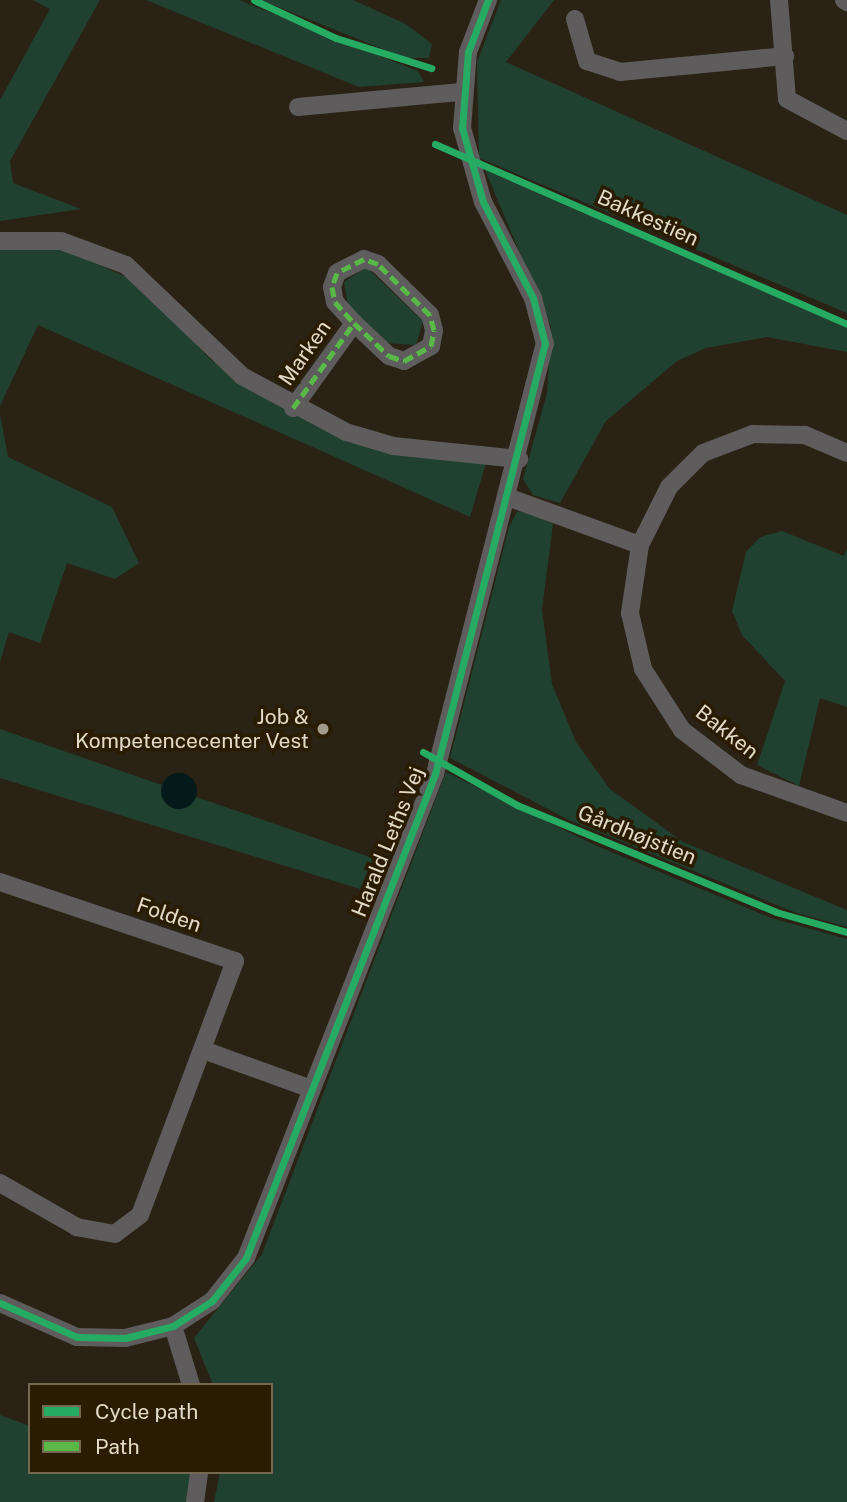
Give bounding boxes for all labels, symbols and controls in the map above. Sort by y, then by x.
street label: Bakkestien [593,184,703,252]
street label: Marken [274,316,336,390]
street label: Bakken [691,700,763,764]
place label: Job & Kompetencecenter Vest [75,704,309,754]
marker: Job & Kompetencecenter Vest [315,721,331,737]
street label: Harald Leths Vej [346,763,430,921]
street label: Gårdhøjstien [574,800,700,870]
street label: Folden [134,892,204,938]
legend [28,1383,273,1474]
text: Cycle path [95,1399,198,1424]
text: Path [95,1434,140,1459]

